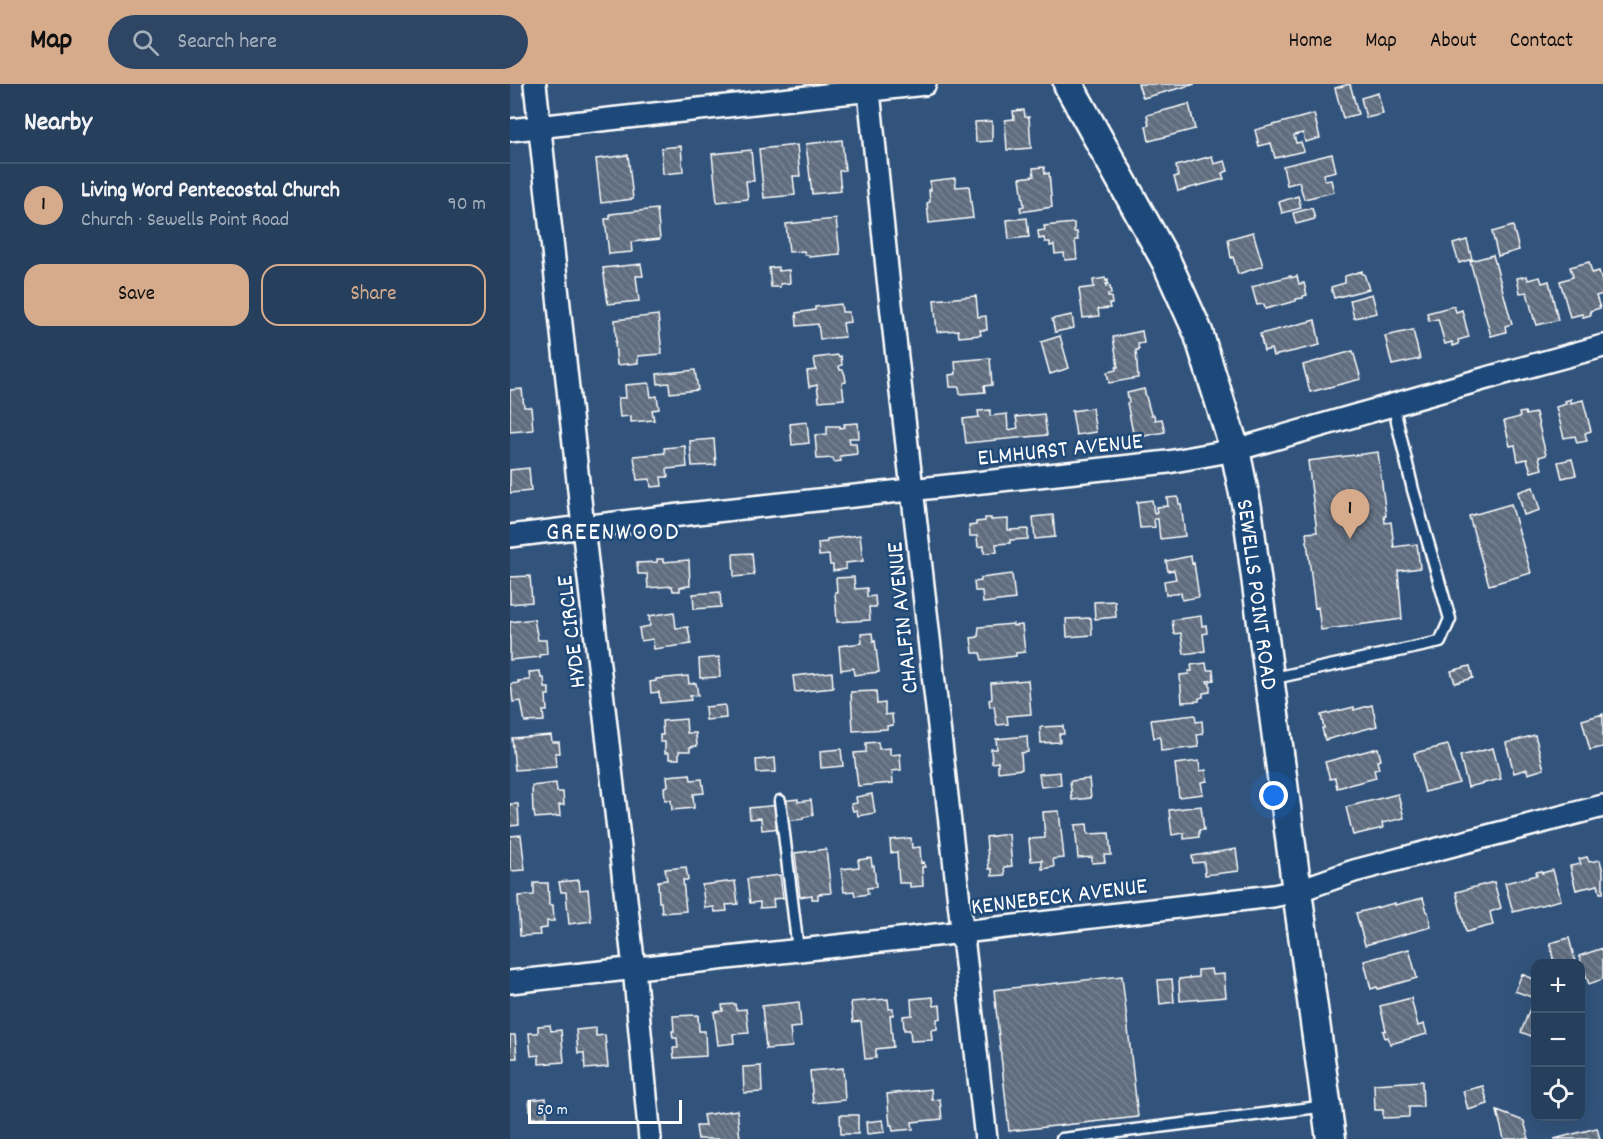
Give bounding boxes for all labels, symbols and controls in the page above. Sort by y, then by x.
search box [108,15,528,69]
text: Map [30,22,72,62]
icon: search [129,26,162,59]
text: Search here [177,27,277,58]
text: Home [1288,27,1332,57]
text: Map [1365,27,1397,57]
text: About [1430,27,1477,57]
text: Contact [1510,27,1573,57]
text: Nearby [24,105,92,142]
text: Living Word Pentecostal Church [81,176,340,207]
text: 1 [41,191,46,219]
text: 90 m [448,191,486,219]
text: Church · Sewells Point Road [81,207,289,235]
button: Save [24,264,249,326]
button: Share [261,264,486,326]
street label: ELMHURST AVENUE [976,425,1145,477]
pin: 1 [1330,490,1370,539]
street label: SEWELLS POINT ROAD [1226,496,1285,692]
district label: GREENWOOD [546,515,680,552]
street label: CHALFIN AVENUE [879,540,929,695]
street label: HYDE CIRCLE [549,573,597,690]
your location [1259,781,1288,810]
street label: KENNEBECK AVENUE [969,870,1149,926]
map controls [1531,959,1585,1121]
button: + [1531,959,1585,1013]
button: − [1531,1013,1585,1067]
button: locate [1531,1067,1585,1121]
scale bar [528,1097,682,1124]
text: 50 m [537,1099,568,1122]

